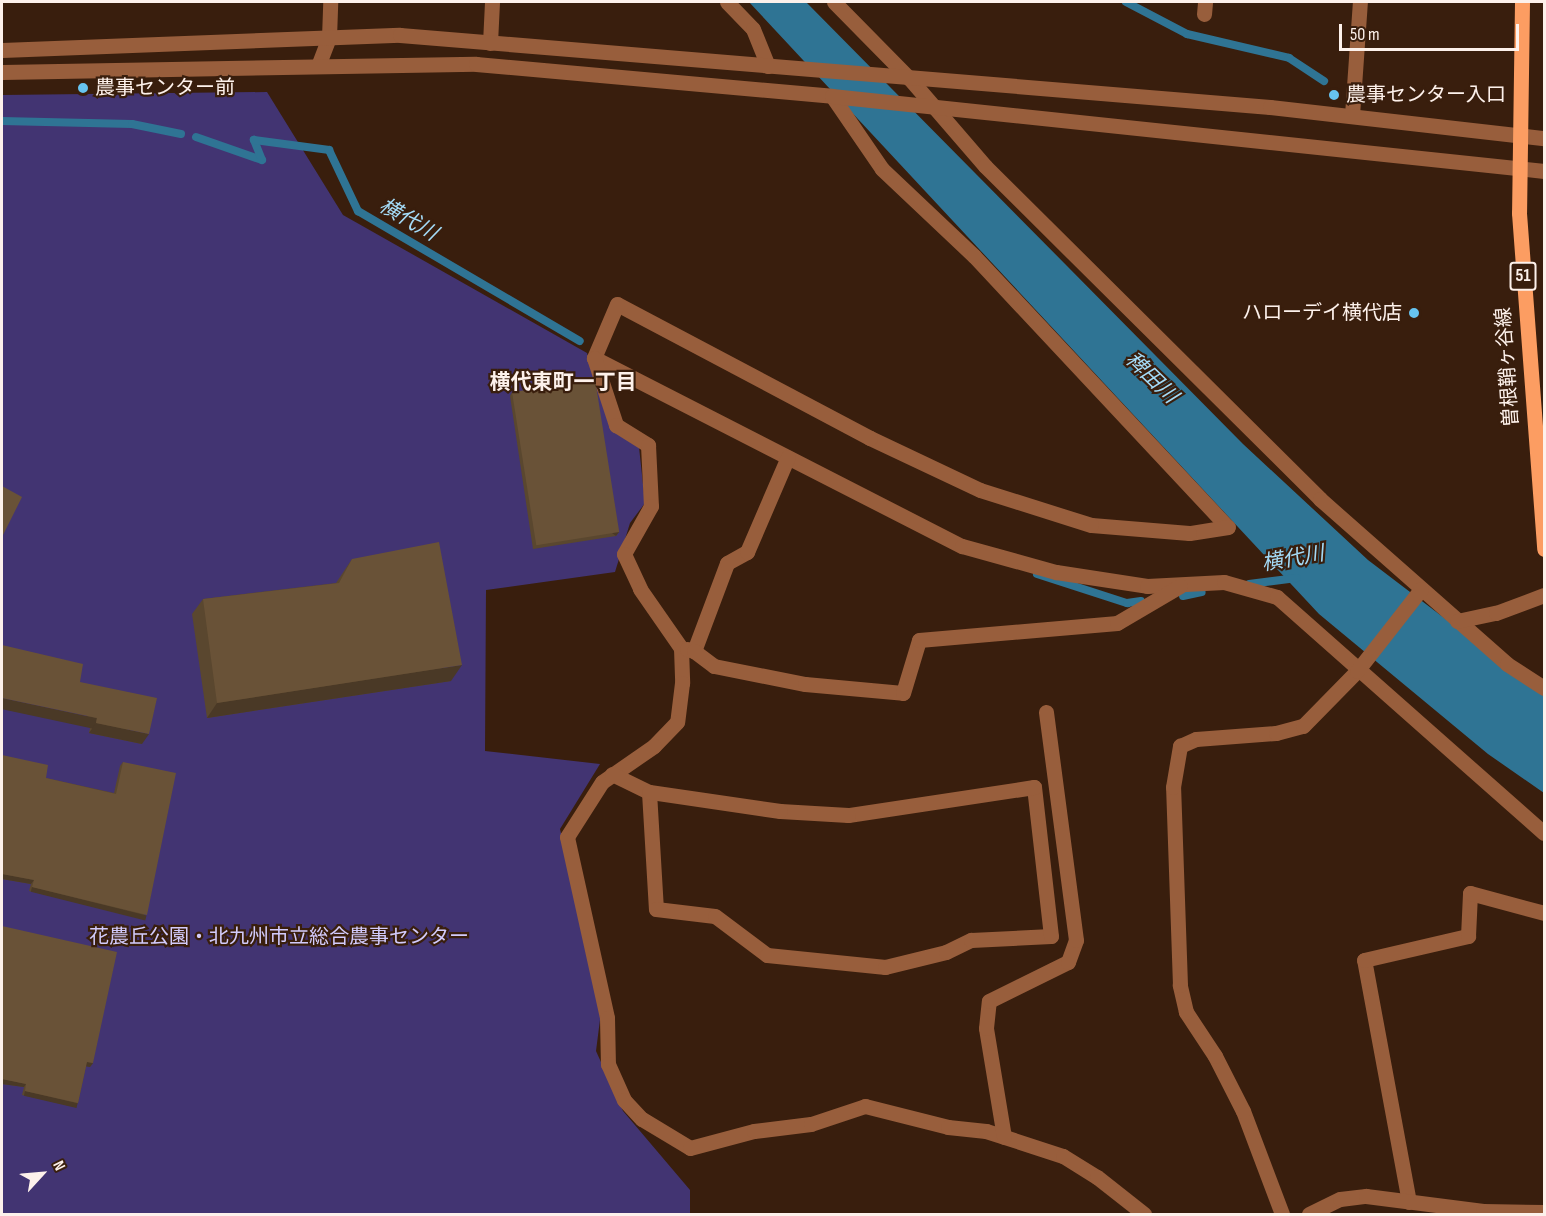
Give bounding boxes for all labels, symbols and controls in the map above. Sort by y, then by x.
scale bar [1342,12,1522,50]
text: 50 m [1350,24,1380,45]
place label: 農事センター前 [95,76,235,100]
marker: 農事センター前 [76,81,90,95]
place label: 農事センター入口 [1346,83,1506,107]
marker: 農事センター入口 [1327,88,1341,102]
water label: 横代川 [374,193,442,247]
road number: 51 [1510,261,1537,291]
place label: ハローデイ横代店 [1242,301,1402,325]
marker: ハローデイ横代店 [1407,306,1421,320]
street label: 曽根鞘ヶ谷線 [1492,306,1524,428]
water label: 稗田川 [1120,347,1182,409]
district label: 横代東町一丁目 [490,370,636,396]
water label: 横代川 [1260,541,1326,577]
park label: 花農丘公園・北九州市立総合農事センター [89,925,469,949]
north arrow [12,1144,72,1204]
text: N [48,1158,69,1174]

